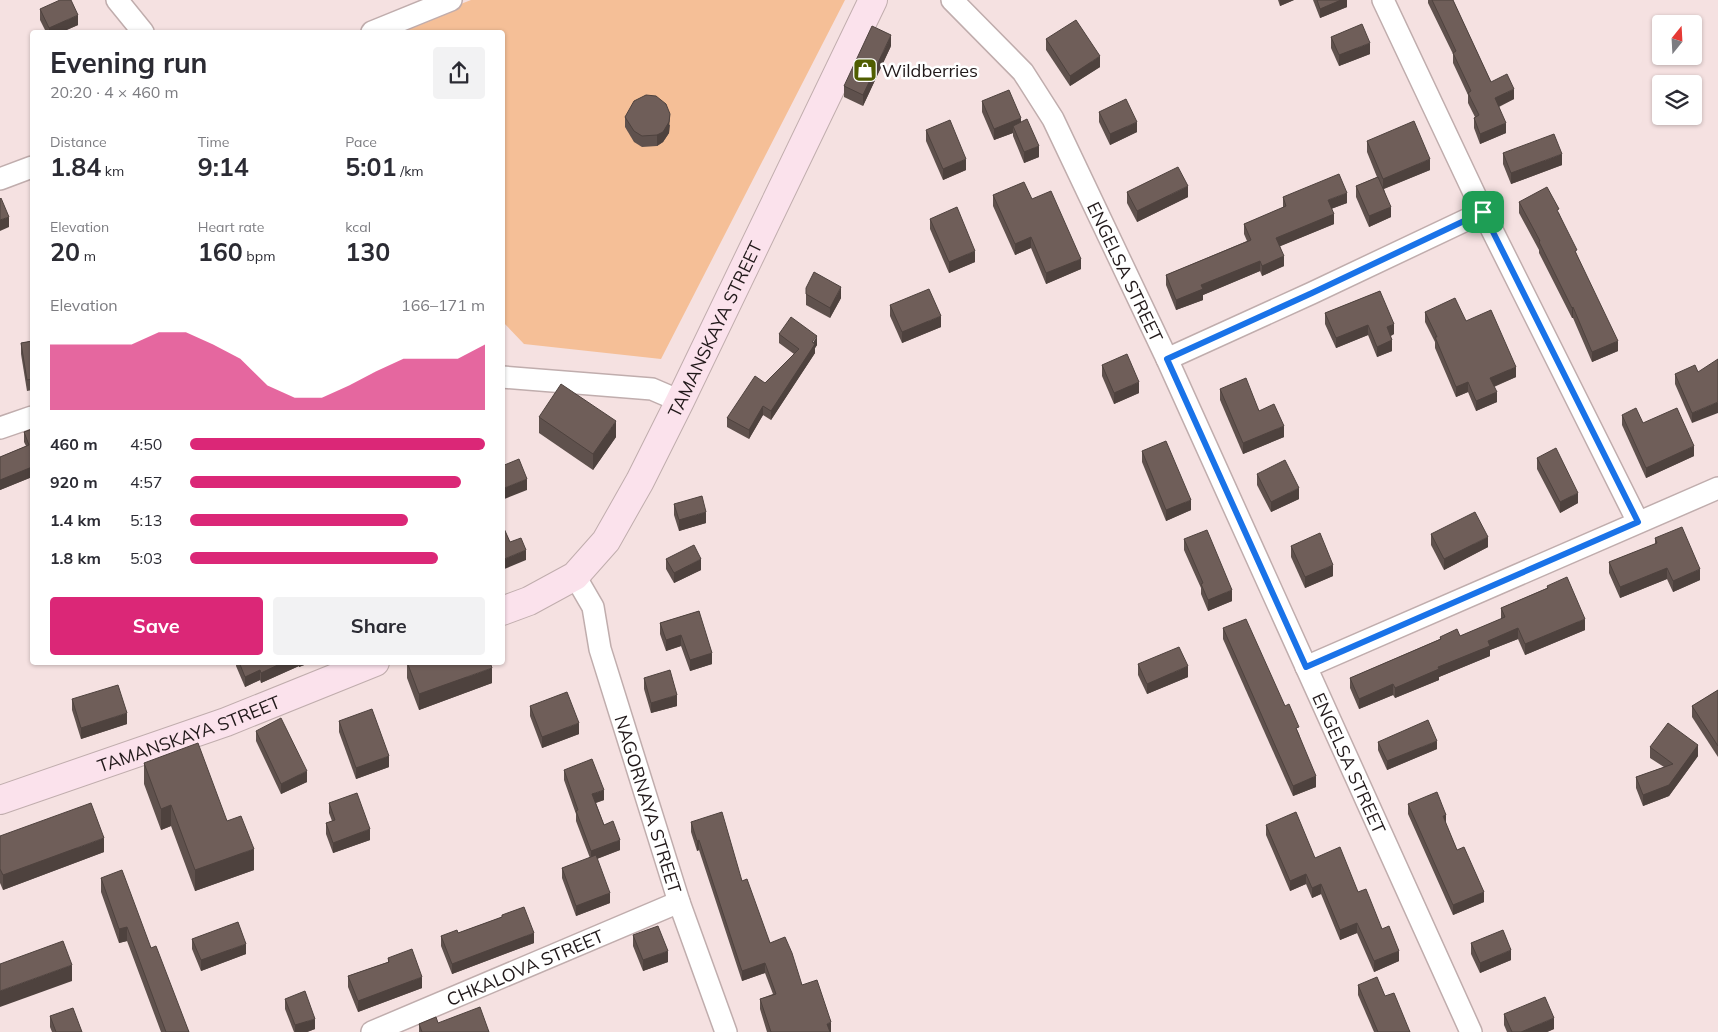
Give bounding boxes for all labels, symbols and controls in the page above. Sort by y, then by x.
north arrow [1652,15,1702,65]
map controls [1652,15,1702,125]
text: Evening run [50,45,207,80]
button: share [433,47,485,99]
shop icon: Wildberries [852,57,878,83]
place label: Wildberries [882,59,978,82]
button: layers [1652,75,1702,125]
text: 20:20 · 4 × 460 m [50,82,179,102]
text: Distance [50,133,107,151]
text: Time [198,133,229,151]
text: Pace [345,133,377,151]
text: 1.84 [50,151,101,182]
text: 9:14 [198,151,249,182]
text: 5:01 [345,151,397,182]
text: km [101,162,124,180]
text: /km [397,162,424,180]
pin [1462,191,1504,233]
street label: ENGELSA STREET [1082,198,1169,346]
icon: arrive [1469,198,1497,226]
text: Elevation [50,218,109,236]
text: Heart rate [198,218,264,236]
text: kcal [345,218,371,236]
text: 20 [50,236,80,267]
text: 160 [198,236,243,267]
text: 130 [345,236,390,267]
street label: TAMANSKAYA STREET [662,237,767,421]
text: m [80,247,96,265]
text: bpm [243,247,275,265]
text: Elevation [50,295,118,315]
text: 166–171 m [401,295,485,315]
text: 460 m [50,434,98,454]
text: 4:50 [130,434,162,454]
text: 920 m [50,472,98,492]
text: 4:57 [130,472,162,492]
text: 1.4 km [50,510,101,530]
text: 5:13 [130,510,162,530]
text: 1.8 km [50,548,101,568]
text: 5:03 [130,548,162,568]
button: Save [50,597,263,655]
button: Share [273,597,485,655]
street label: ENGELSA STREET [1308,689,1391,837]
street label: TAMANSKAYA STREET [94,690,284,777]
street label: NAGORNAYA STREET [610,712,687,896]
street label: CHKALOVA STREET [443,924,607,1011]

